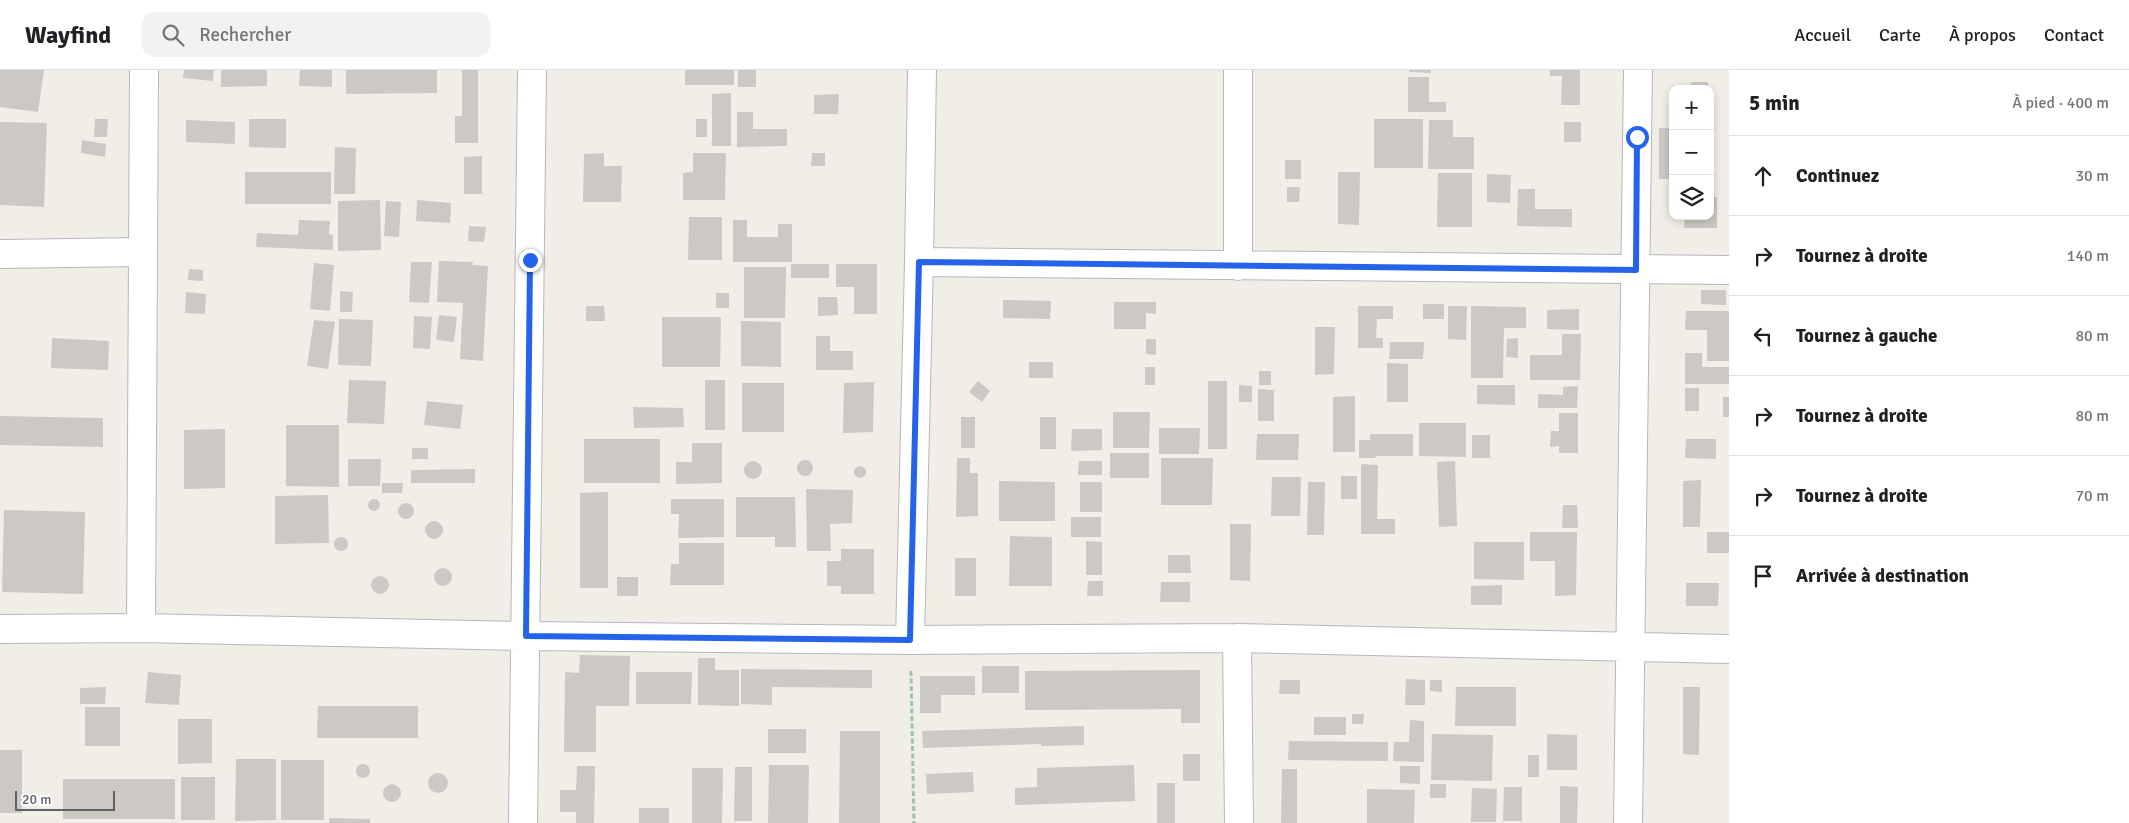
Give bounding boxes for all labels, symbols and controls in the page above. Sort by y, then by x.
search box [141,12,491,57]
text: Wayfind [25,20,111,50]
icon: search [159,21,187,49]
text: Rechercher [199,23,291,47]
text: Accueil [1794,24,1851,46]
text: Carte [1879,24,1921,46]
text: À propos [1949,24,2016,46]
text: Contact [2044,24,2104,46]
map controls [1669,85,1714,220]
button: + [1669,85,1714,130]
text: 5 min [1749,90,1800,116]
text: À pied · 400 m [2012,93,2109,113]
route start [1626,126,1649,149]
button: − [1669,130,1714,175]
icon: ahead [1749,162,1777,190]
text: Continuez [1796,164,1879,188]
text: 30 m [2075,166,2109,186]
button: layers [1669,175,1714,220]
icon: right [1749,242,1777,270]
text: Tournez à droite [1796,244,1928,268]
text: 140 m [2067,246,2109,266]
route end [519,249,542,272]
icon: left [1749,322,1777,350]
text: Tournez à gauche [1796,324,1937,348]
text: 80 m [2075,326,2109,346]
icon: right [1749,402,1777,430]
text: Tournez à droite [1796,404,1928,428]
text: 80 m [2075,406,2109,426]
icon: right [1749,482,1777,510]
text: Tournez à droite [1796,484,1928,508]
text: 70 m [2075,486,2109,506]
icon: arrive [1749,562,1777,590]
text: Arrivée à destination [1796,564,1969,588]
scale bar [15,788,115,811]
text: 20 m [22,791,51,808]

